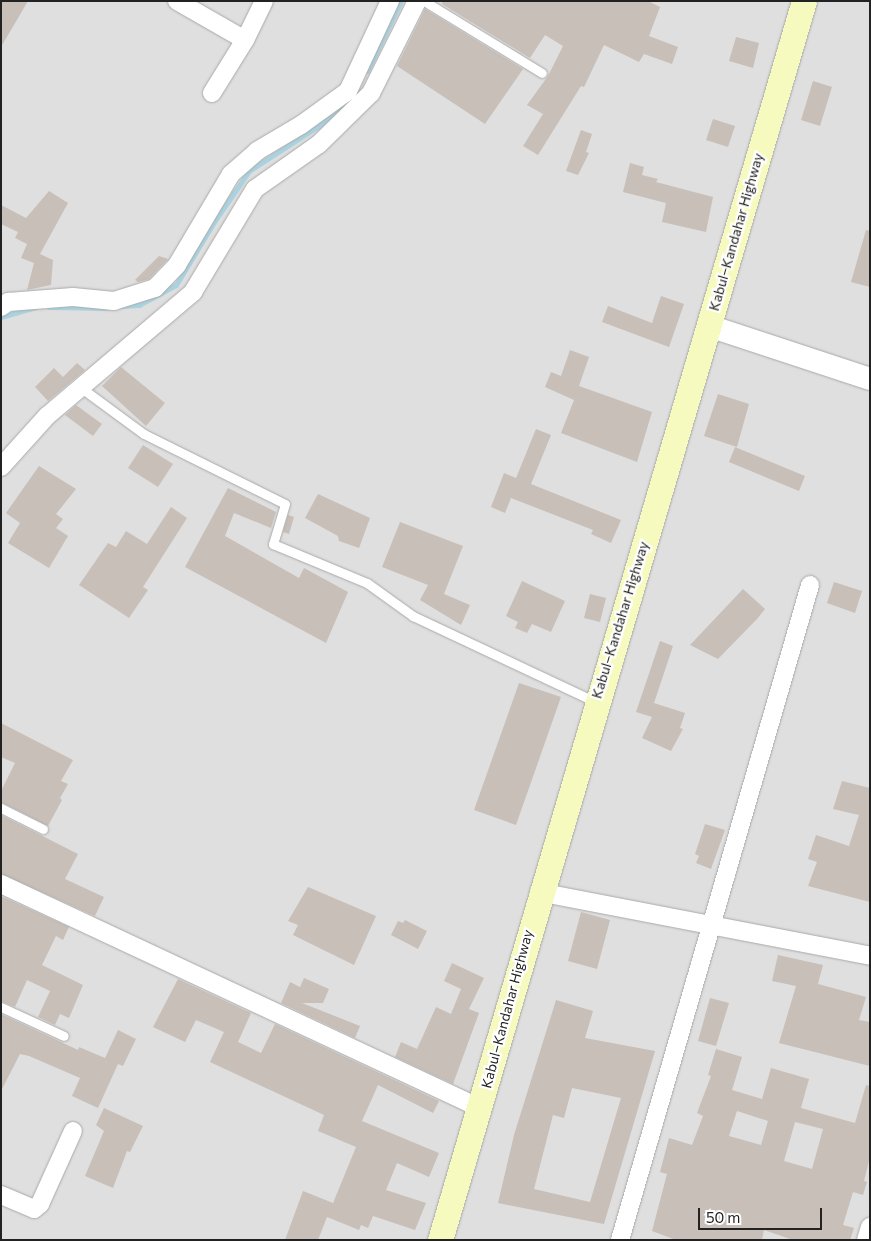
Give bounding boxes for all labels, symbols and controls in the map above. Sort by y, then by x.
street label: Kabul–Kandahar Highway [705,151,767,313]
street label: Kabul–Kandahar Highway [588,539,652,701]
street label: Kabul–Kandahar Highway [478,928,536,1090]
scale bar [701,1198,825,1230]
text: 50 m [706,1208,740,1226]

